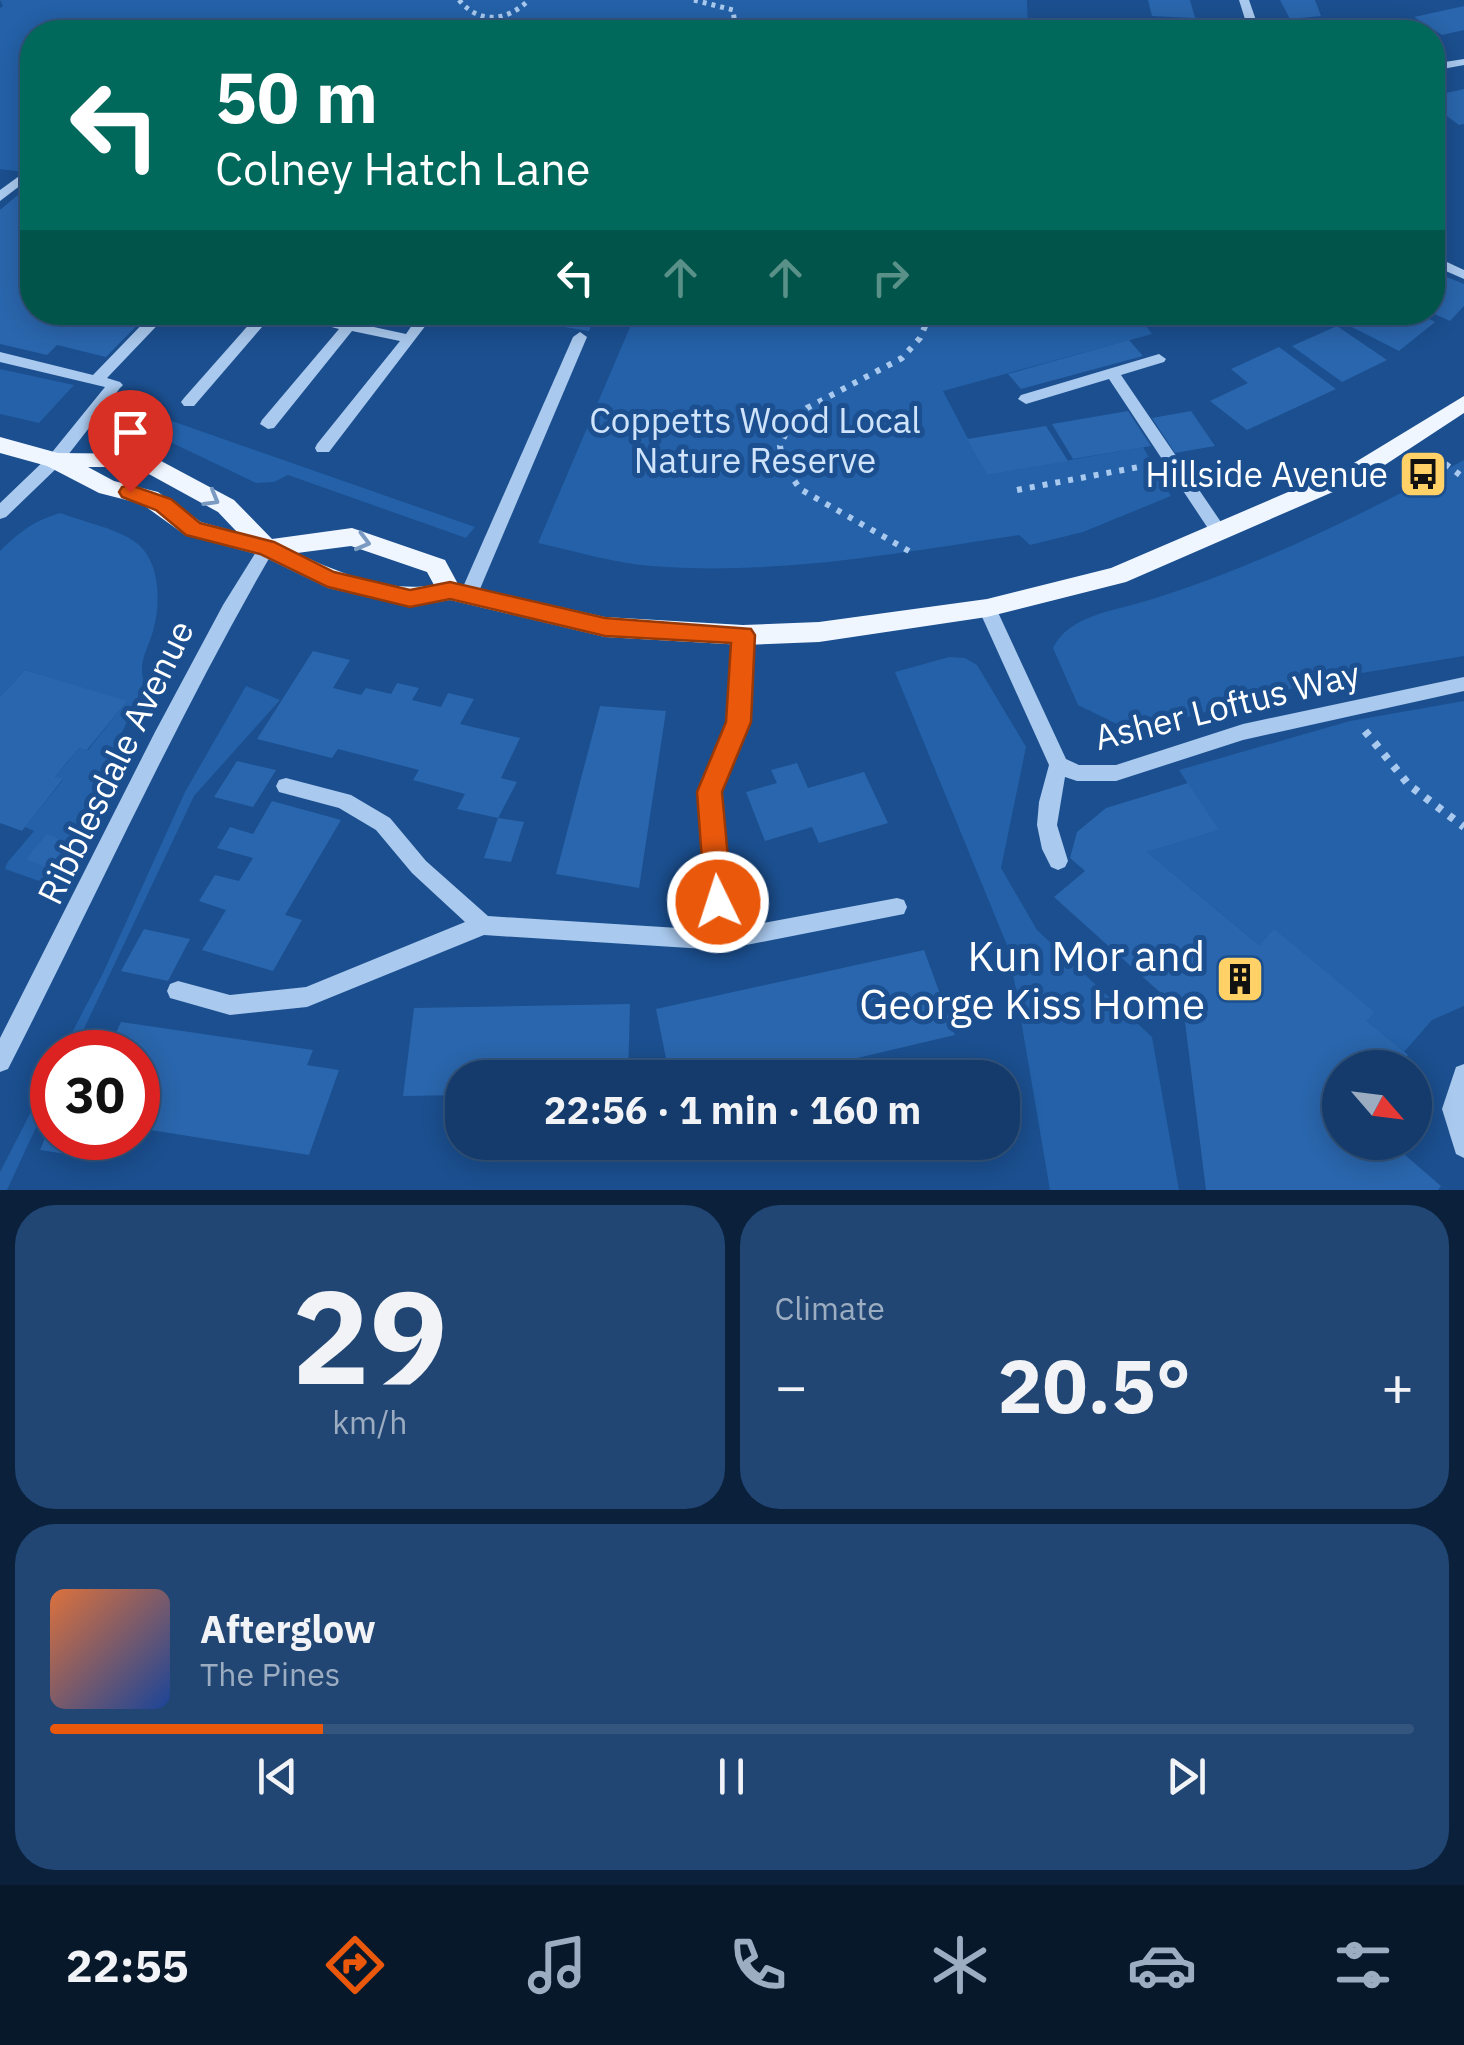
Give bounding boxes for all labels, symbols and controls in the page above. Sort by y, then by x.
text: 50 m [215,51,378,142]
icon: left [50,60,180,190]
text: Colney Hatch Lane [215,139,591,197]
icon: left [548,250,603,305]
icon: ahead [653,250,708,305]
icon: ahead [758,250,813,305]
icon: right [863,250,918,305]
pin [88,390,173,493]
park label: Coppetts Wood Local Nature Reserve [589,397,921,483]
icon: arrive [103,405,158,460]
bus stop icon: Hillside Avenue [1397,448,1449,500]
place label: Hillside Avenue [1145,451,1388,497]
one-way arrow [201,487,219,506]
one-way arrow [353,531,371,552]
street label: Ribblesdale Avenue [26,612,204,912]
street label: Asher Loftus Way [1090,650,1364,760]
position arrow [666,850,770,954]
place label: Kun Mor and George Kiss Home [859,928,1205,1031]
building icon: Kun Mor and George Kiss Home [1214,953,1266,1005]
speed limit sign: 30 [30,1030,160,1160]
north arrow [1322,1050,1432,1160]
map controls [1322,1050,1432,1160]
text: 22:56 · 1 min · 160 m [544,1085,921,1134]
text: 29 [292,1251,448,1420]
text: Climate [775,1287,885,1329]
text: 20.5° [997,1336,1191,1434]
text: − [775,1350,808,1421]
text: + [1381,1350,1414,1421]
text: km/h [332,1401,407,1443]
text: Afterglow [200,1604,376,1653]
text: The Pines [200,1653,340,1695]
icon: previous [250,1749,305,1804]
icon: pause [704,1749,759,1804]
icon: next [1159,1749,1214,1804]
icon: directions [320,1930,390,2000]
icon: music [522,1930,592,2000]
icon: phone [723,1930,793,2000]
icon: climate [925,1930,995,2000]
icon: car [1127,1930,1197,2000]
icon: filters [1328,1930,1398,2000]
text: 22:55 [66,1936,189,1994]

